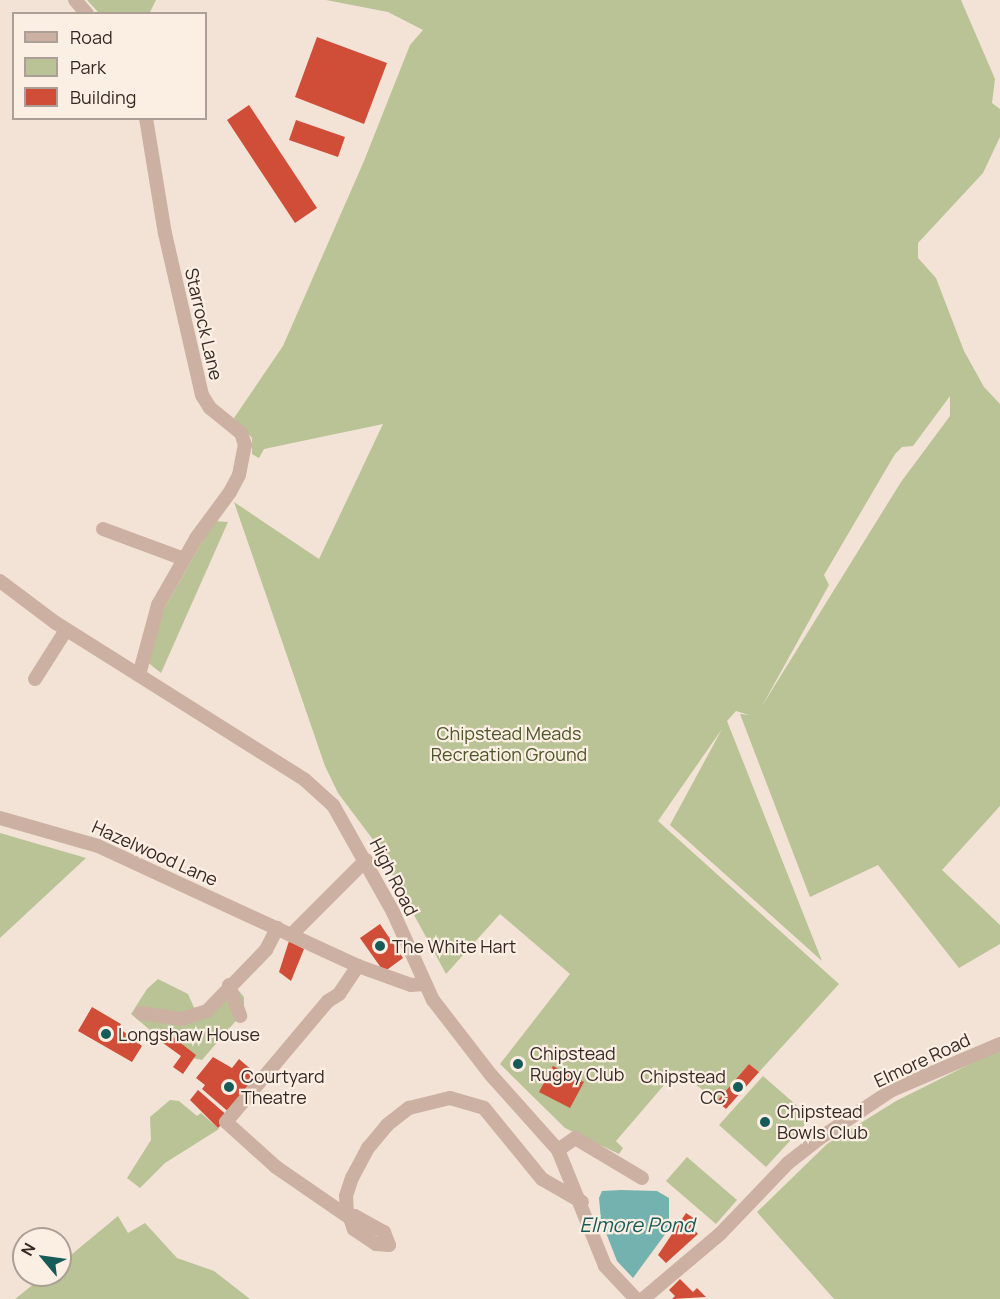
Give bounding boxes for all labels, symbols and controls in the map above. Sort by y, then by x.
legend [12,12,207,120]
text: Road [70,25,113,49]
text: Park [70,55,106,79]
text: Building [70,85,136,109]
street label: Starrock Lane [181,266,227,382]
park label: Chipstead Meads Recreation Ground [431,723,587,766]
street label: Hazelwood Lane [89,816,221,890]
street label: High Road [365,835,423,919]
place label: The White Hart [392,935,516,957]
marker: The White Hart [373,939,387,953]
place label: Longshaw House [118,1023,260,1045]
marker: Longshaw House [99,1027,113,1041]
street label: Elmore Road [871,1028,973,1092]
place label: Chipstead Rugby Club [530,1043,624,1086]
marker: Chipstead Rugby Club [511,1057,525,1071]
place label: Courtyard Theatre [241,1066,325,1108]
place label: Chipstead CC [640,1066,726,1108]
marker: Courtyard Theatre [222,1080,236,1094]
marker: Chipstead CC [731,1080,745,1094]
place label: Chipstead Bowls Club [777,1101,868,1144]
marker: Chipstead Bowls Club [758,1115,772,1129]
water label: Elmore Pond [580,1212,694,1236]
north arrow [12,1227,72,1287]
text: N [16,1239,40,1260]

